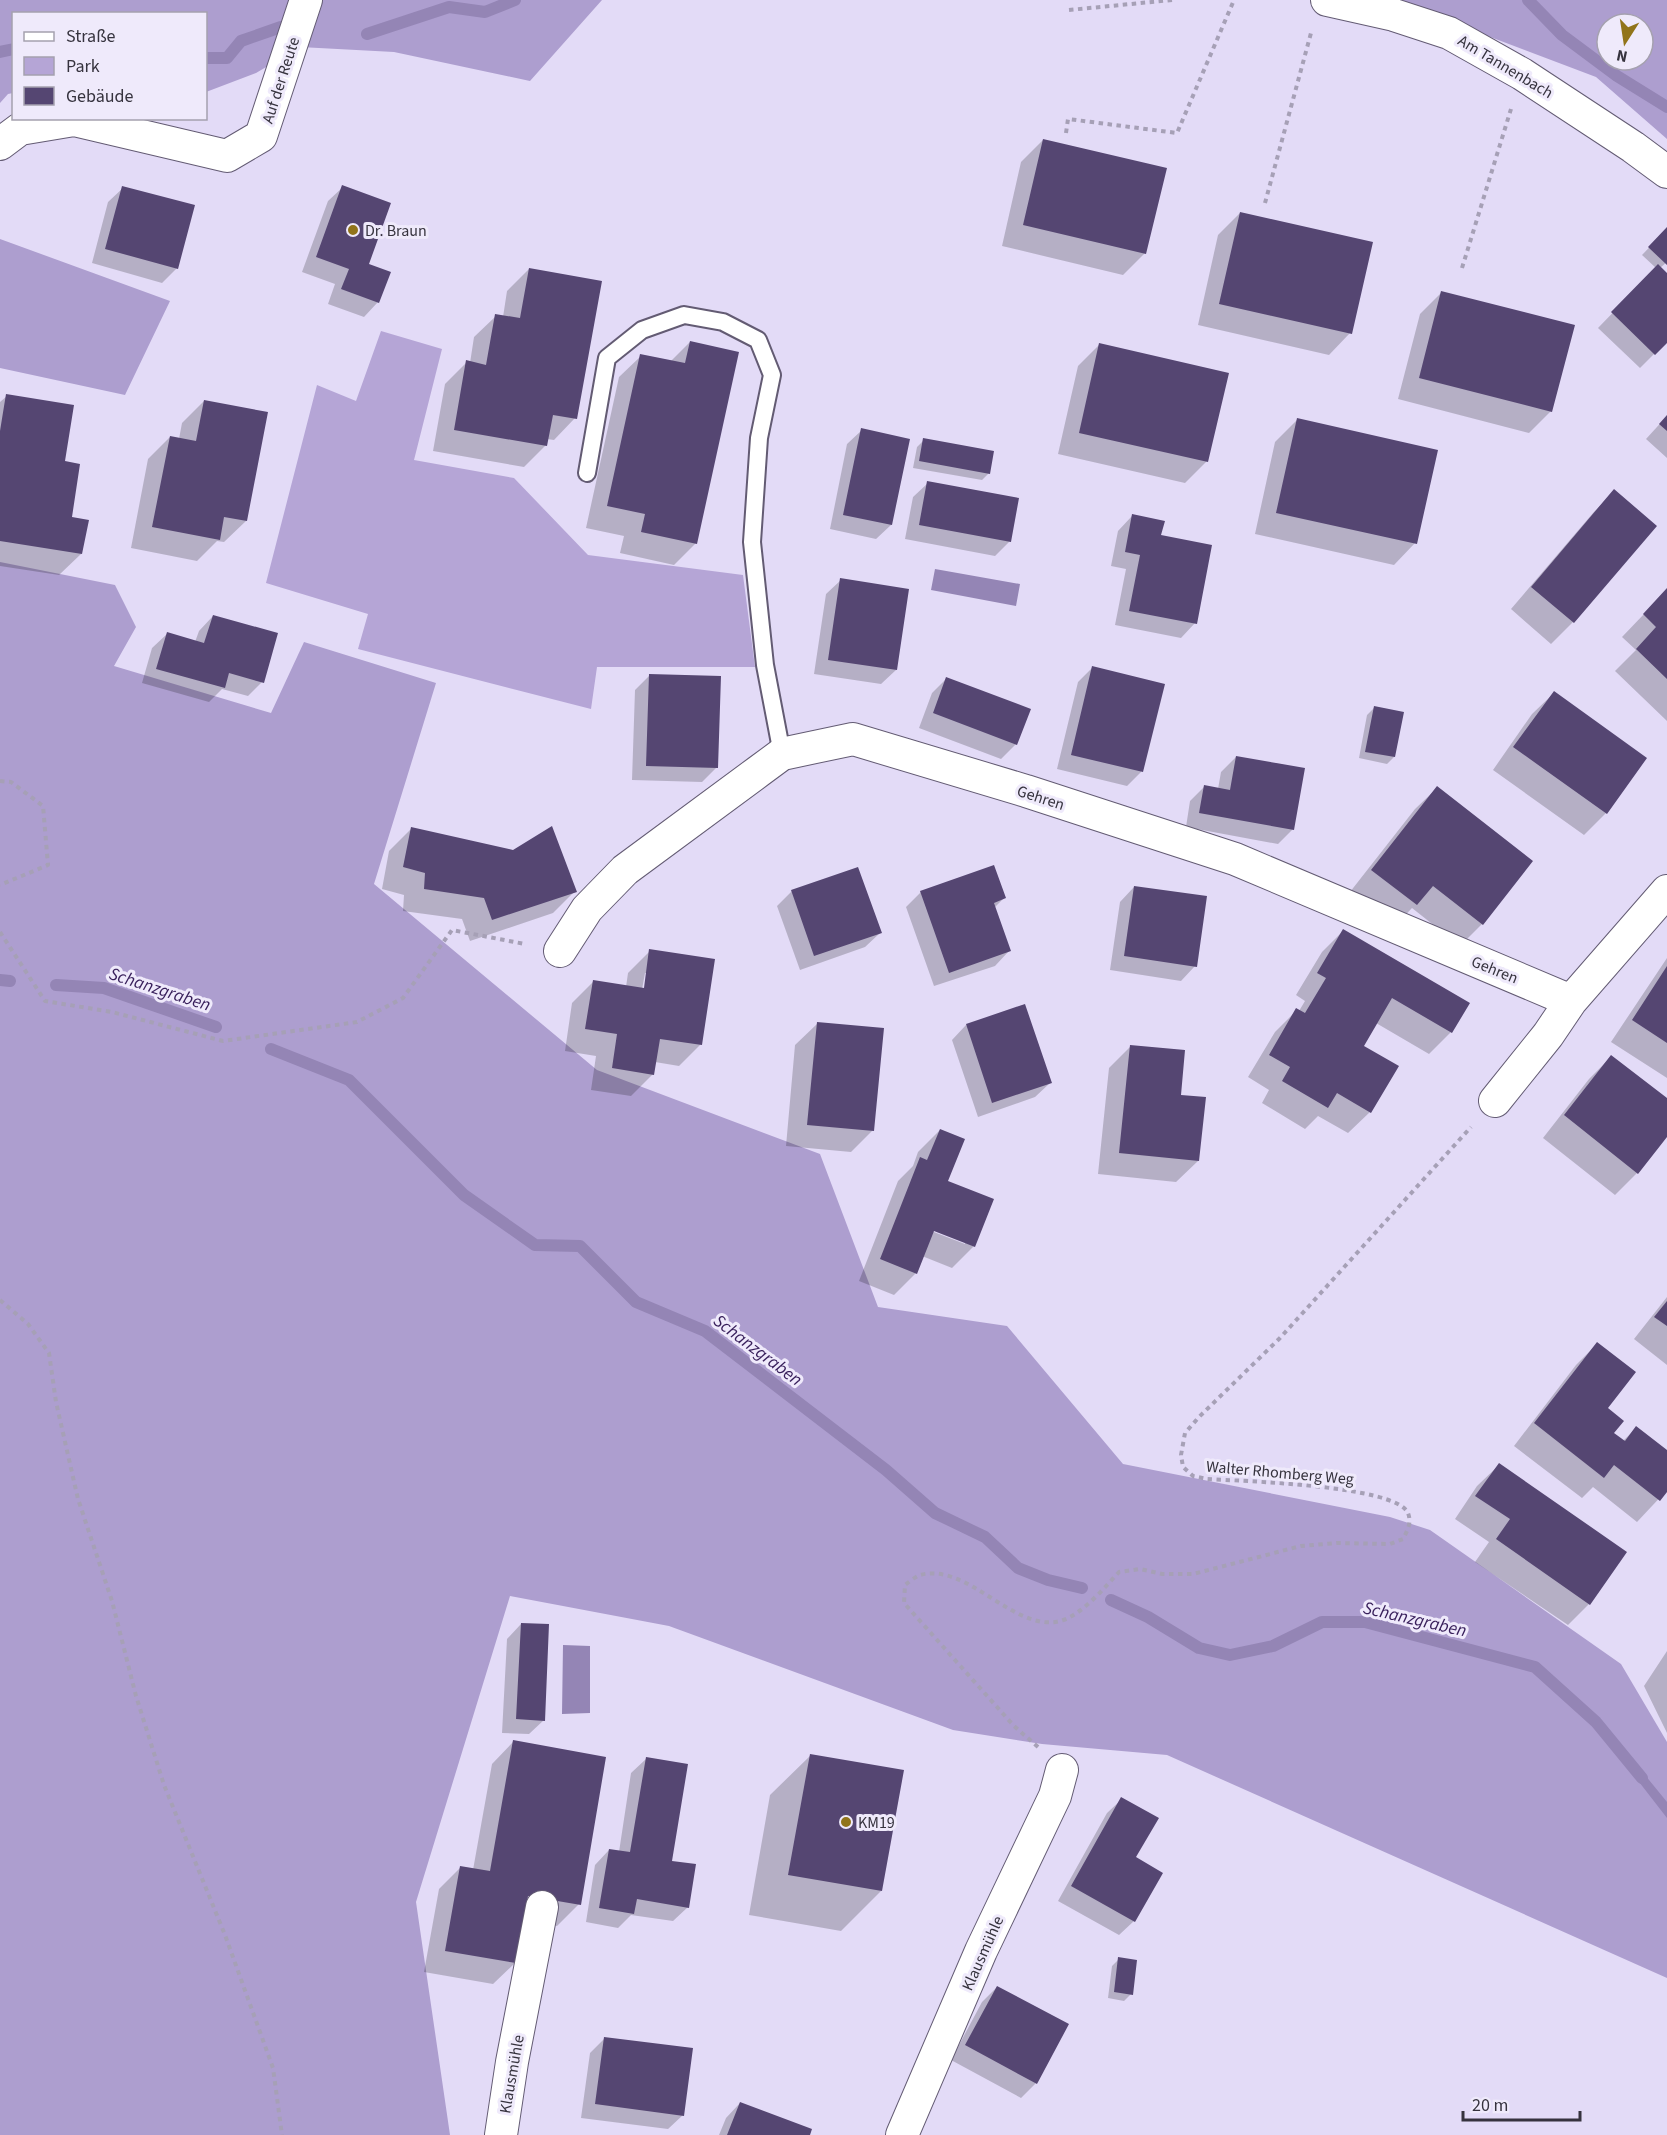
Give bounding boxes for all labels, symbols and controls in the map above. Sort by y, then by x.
legend [12,12,207,120]
north arrow [1595,12,1655,72]
text: Straße [66,24,116,49]
street label: Am Tannenbach [1454,30,1557,104]
street label: Auf der Reute [257,34,305,126]
text: N [1615,44,1630,68]
text: Park [66,54,100,79]
text: Gebäude [66,84,134,109]
place label: Dr. Braun [365,220,427,242]
marker: Dr. Braun [346,223,360,237]
street label: Gehren [1014,780,1067,816]
street label: Gehren [1468,951,1521,989]
water label: Schanzgraben [106,961,214,1018]
water label: Schanzgraben [708,1309,807,1392]
street label: Walter Rhomberg Weg [1205,1456,1355,1490]
water label: Schanzgraben [1361,1595,1469,1644]
place label: KM19 [858,1812,895,1834]
marker: KM19 [839,1815,853,1829]
street label: Klausmühle [957,1913,1009,1994]
street label: Klausmühle [494,2033,530,2115]
scale bar [1463,2084,1580,2122]
text: 20 m [1472,2093,1508,2118]

